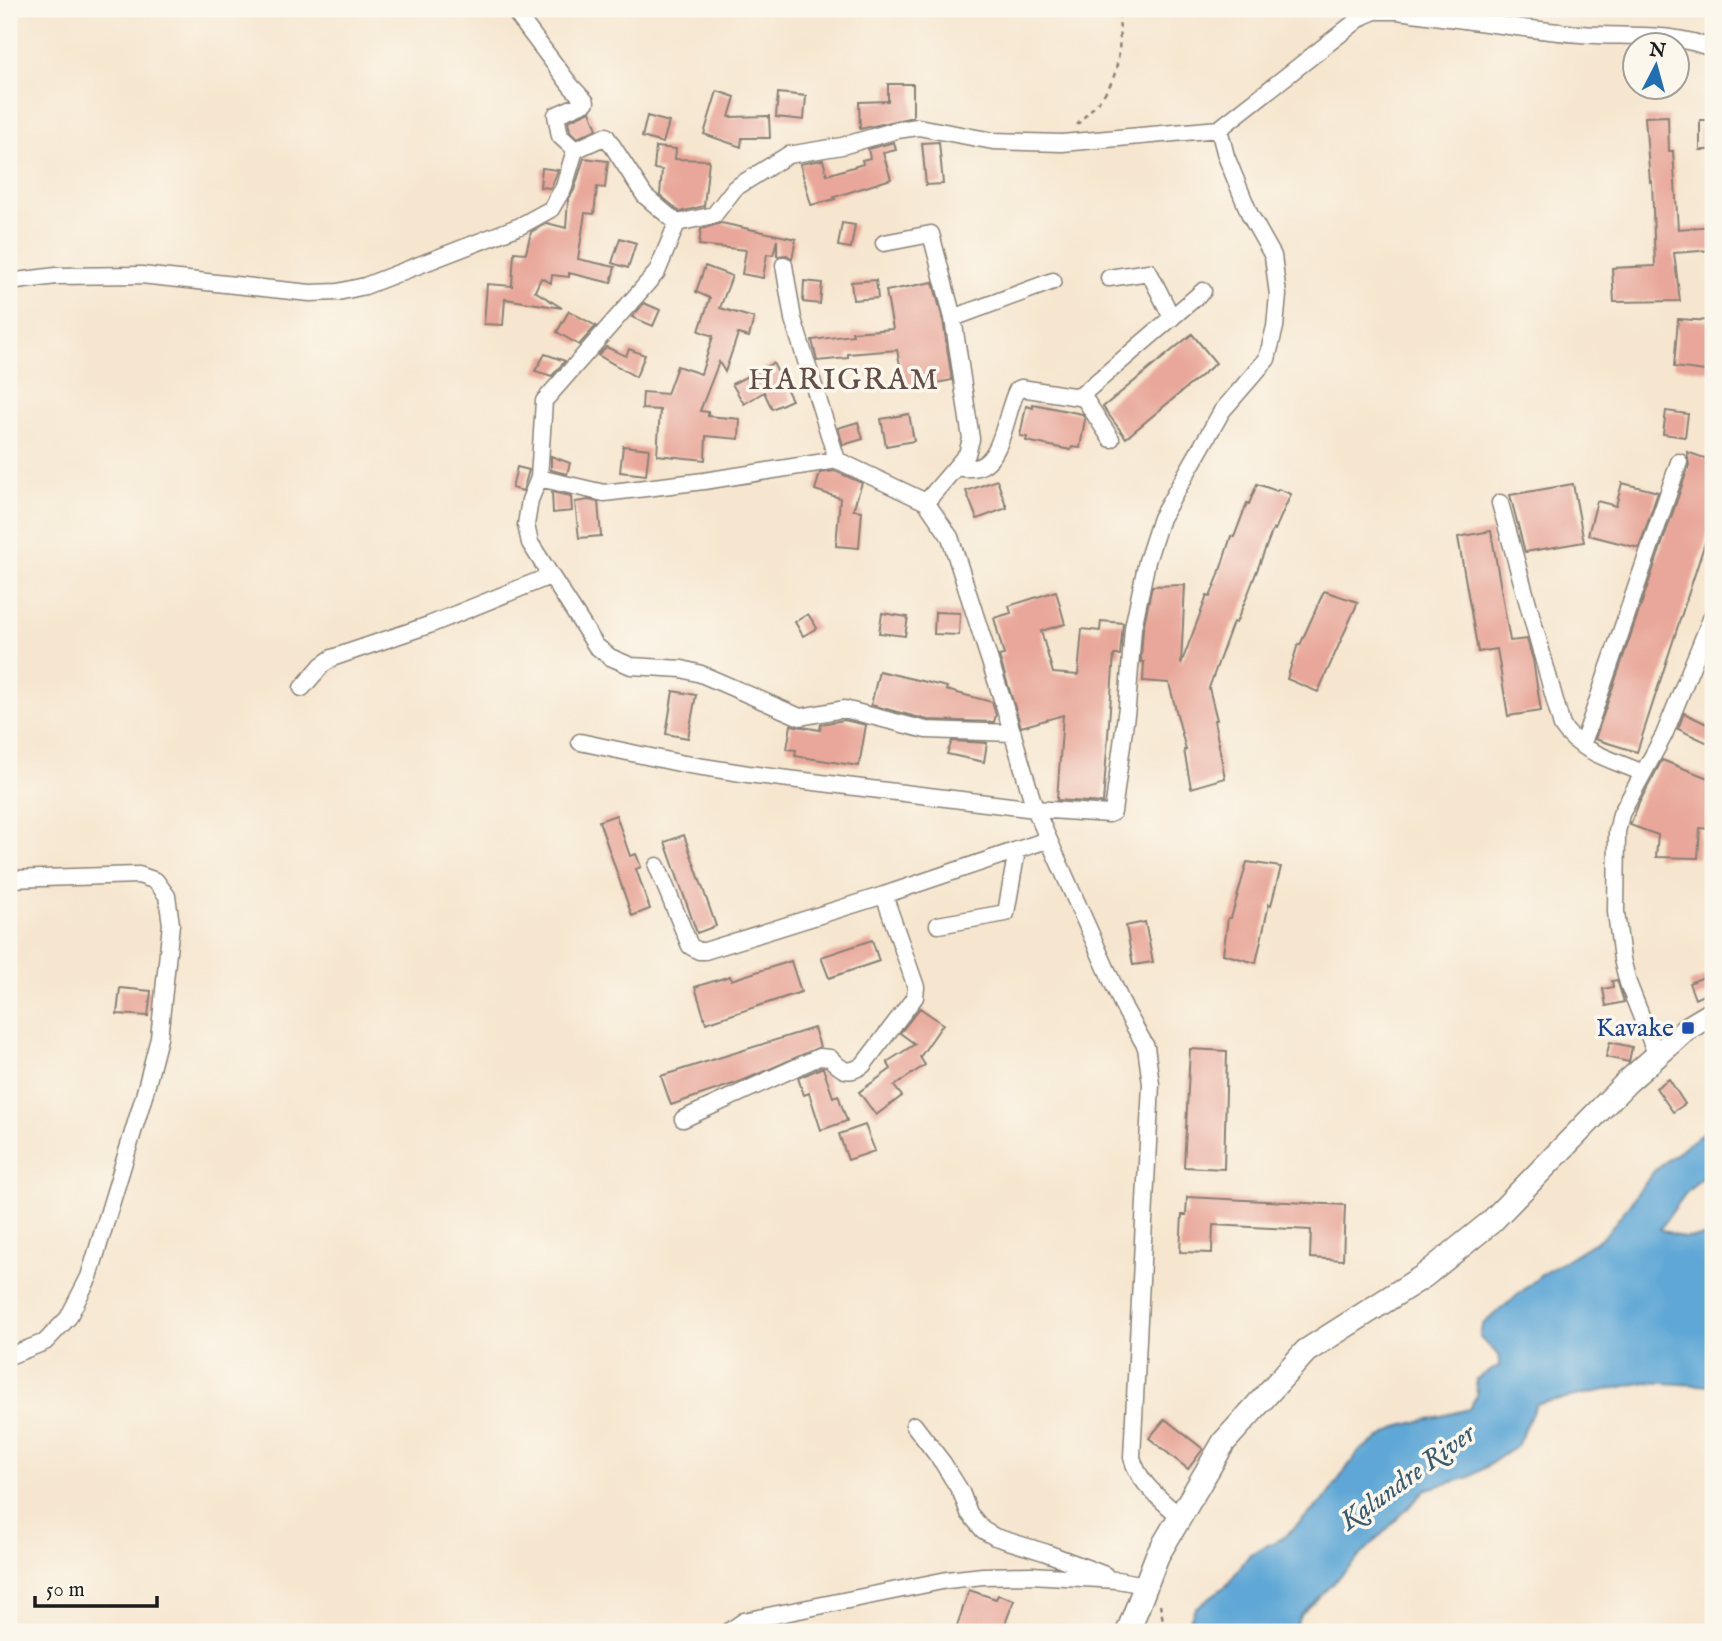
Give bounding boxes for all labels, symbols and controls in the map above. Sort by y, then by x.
north arrow [1620,32,1690,102]
text: N [1647,38,1668,64]
district label: HARIGRAM [748,362,940,400]
place label: Kavake [1596,1012,1674,1045]
marker: Kavake [1680,1020,1696,1036]
water label: Kalundre River [1332,1416,1484,1540]
scale bar [35,1564,158,1608]
text: 50 m [46,1577,85,1604]

